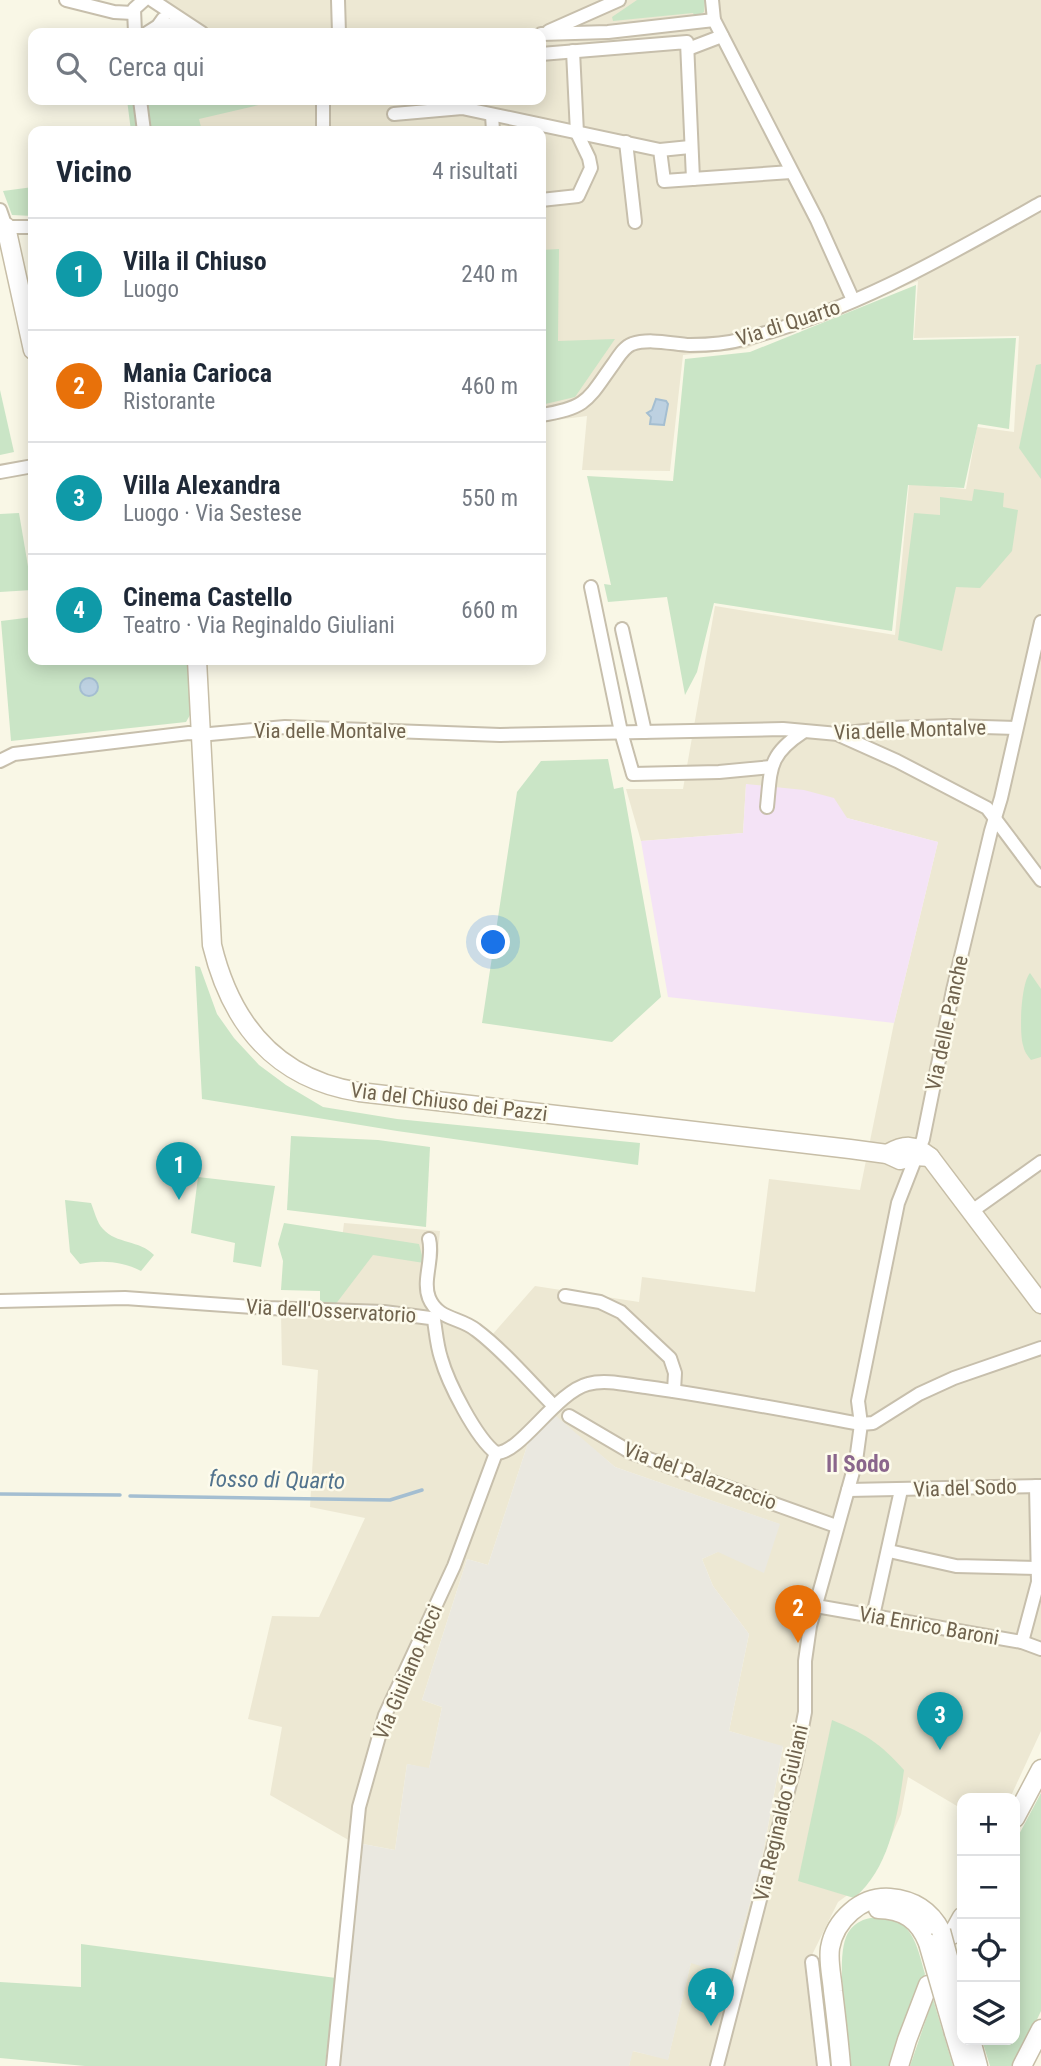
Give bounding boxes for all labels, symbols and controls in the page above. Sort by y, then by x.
search box [28,28,546,105]
icon: search [52,48,90,86]
text: Cerca qui [108,52,205,82]
text: Vicino [56,154,132,189]
text: 4 risultati [432,158,518,185]
text: Villa il Chiuso [123,246,267,276]
text: 1 [73,261,85,288]
text: 240 m [461,261,518,288]
text: Luogo [123,276,179,303]
street label: Via di Quarto [733,295,843,351]
text: Mania Carioca [123,358,272,388]
text: 2 [73,373,85,400]
text: 460 m [461,373,518,400]
text: Ristorante [123,388,215,415]
text: Villa Alexandra [123,470,281,500]
text: 3 [73,485,85,512]
text: 550 m [461,485,518,512]
text: Luogo · Via Sestese [123,500,302,527]
text: Cinema Castello [123,582,292,612]
text: 4 [73,597,85,624]
text: 660 m [461,597,518,624]
text: Teatro · Via Reginaldo Giuliani [123,612,395,639]
street label: Via delle Montalve [833,715,987,745]
street label: Via delle Montalve [254,719,406,743]
your location [476,925,510,959]
street label: Via delle Panche [921,953,973,1093]
street label: Via del Chiuso dei Pazzi [349,1078,549,1126]
pin: 1 [156,1142,202,1200]
street label: Via dell'Osservatorio [245,1295,417,1327]
street label: Via del Palazzaccio [620,1437,780,1515]
district label: Il Sodo [826,1451,890,1478]
water label: fosso di Quarto [209,1465,345,1495]
street label: Via del Sodo [913,1474,1017,1502]
pin: 2 [775,1585,821,1643]
street label: Via Giuliano Ricci [369,1601,447,1743]
street label: Via Enrico Baroni [857,1602,1001,1650]
pin: 3 [917,1692,963,1750]
street label: Via Reginaldo Giuliani [749,1722,813,1904]
map controls [957,1793,1020,2045]
button: + [957,1793,1020,1856]
button: − [957,1856,1020,1919]
button: locate [957,1919,1020,1982]
pin: 4 [688,1968,734,2026]
button: layers [957,1982,1020,2045]

